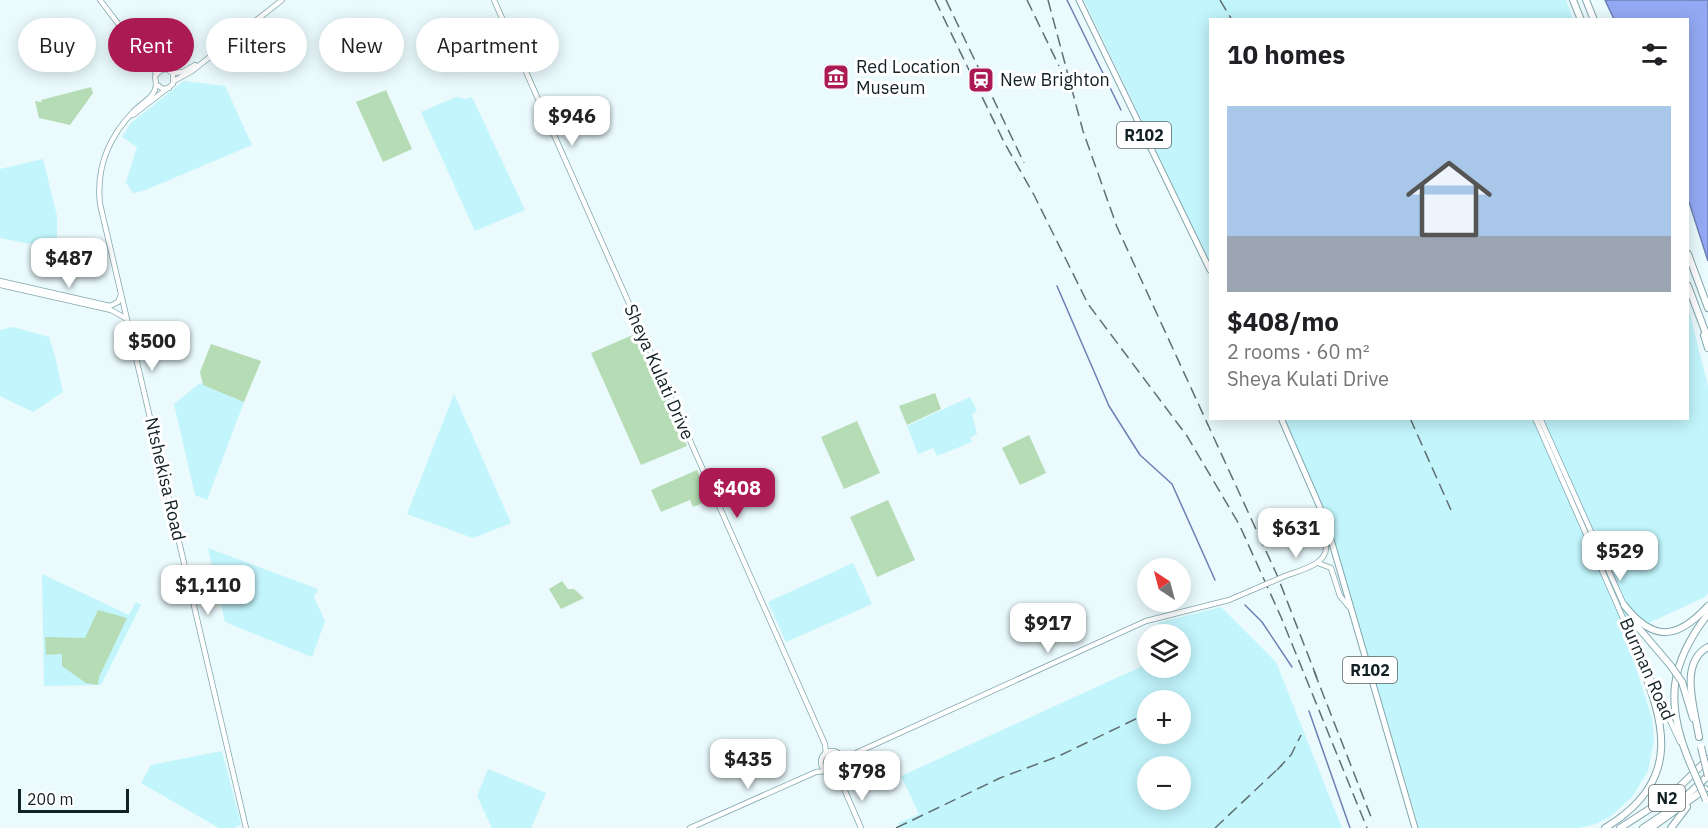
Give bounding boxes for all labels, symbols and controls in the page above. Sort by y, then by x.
chip: Buy [18,18,96,72]
chip: Rent [108,18,194,72]
chip: Filters [206,18,307,72]
chip: New [319,18,404,72]
chip: Apartment [416,18,559,72]
text: 10 homes [1227,37,1345,71]
icon: filters [1638,38,1671,71]
place label: Red Location Museum [856,55,961,99]
museum icon: Red Location Museum [821,62,851,92]
station icon: New Brighton [966,65,996,95]
place label: New Brighton [1000,68,1110,91]
pin: $946 [536,96,608,147]
text: $946 [548,102,596,129]
road number: R102 [1117,122,1171,148]
icon: home [1395,145,1503,253]
pin: $487 [33,238,105,289]
text: $487 [45,244,93,271]
street label: Sheya Kulati Drive [619,300,700,443]
text: $408/mo [1227,304,1339,338]
pin: $500 [116,321,188,372]
text: $500 [128,327,176,354]
text: 2 rooms · 60 m² [1227,338,1370,365]
text: Sheya Kulati Drive [1227,365,1389,392]
street label: Ntshekisa Road [140,415,191,543]
pin: $408 [701,468,773,519]
text: $408 [713,474,761,501]
pin: $631 [1260,508,1332,559]
text: $631 [1272,514,1320,541]
pin: $529 [1584,531,1656,582]
text: $529 [1596,537,1644,564]
north arrow [1137,558,1191,612]
map controls [1137,558,1191,810]
pin: $1,110 [159,565,257,616]
text: $1,110 [175,571,241,598]
pin: $917 [1012,603,1084,654]
text: $917 [1024,609,1072,636]
street label: Burman Road [1615,614,1680,724]
button: layers [1137,624,1191,678]
road number: R102 [1343,657,1397,683]
button: + [1137,690,1191,744]
pin: $435 [712,739,784,790]
text: $435 [724,745,772,772]
pin: $798 [826,751,898,802]
button: − [1137,756,1191,810]
text: $798 [838,757,886,784]
road number: N2 [1649,785,1685,811]
scale bar [18,786,129,814]
text: 200 m [27,789,74,809]

